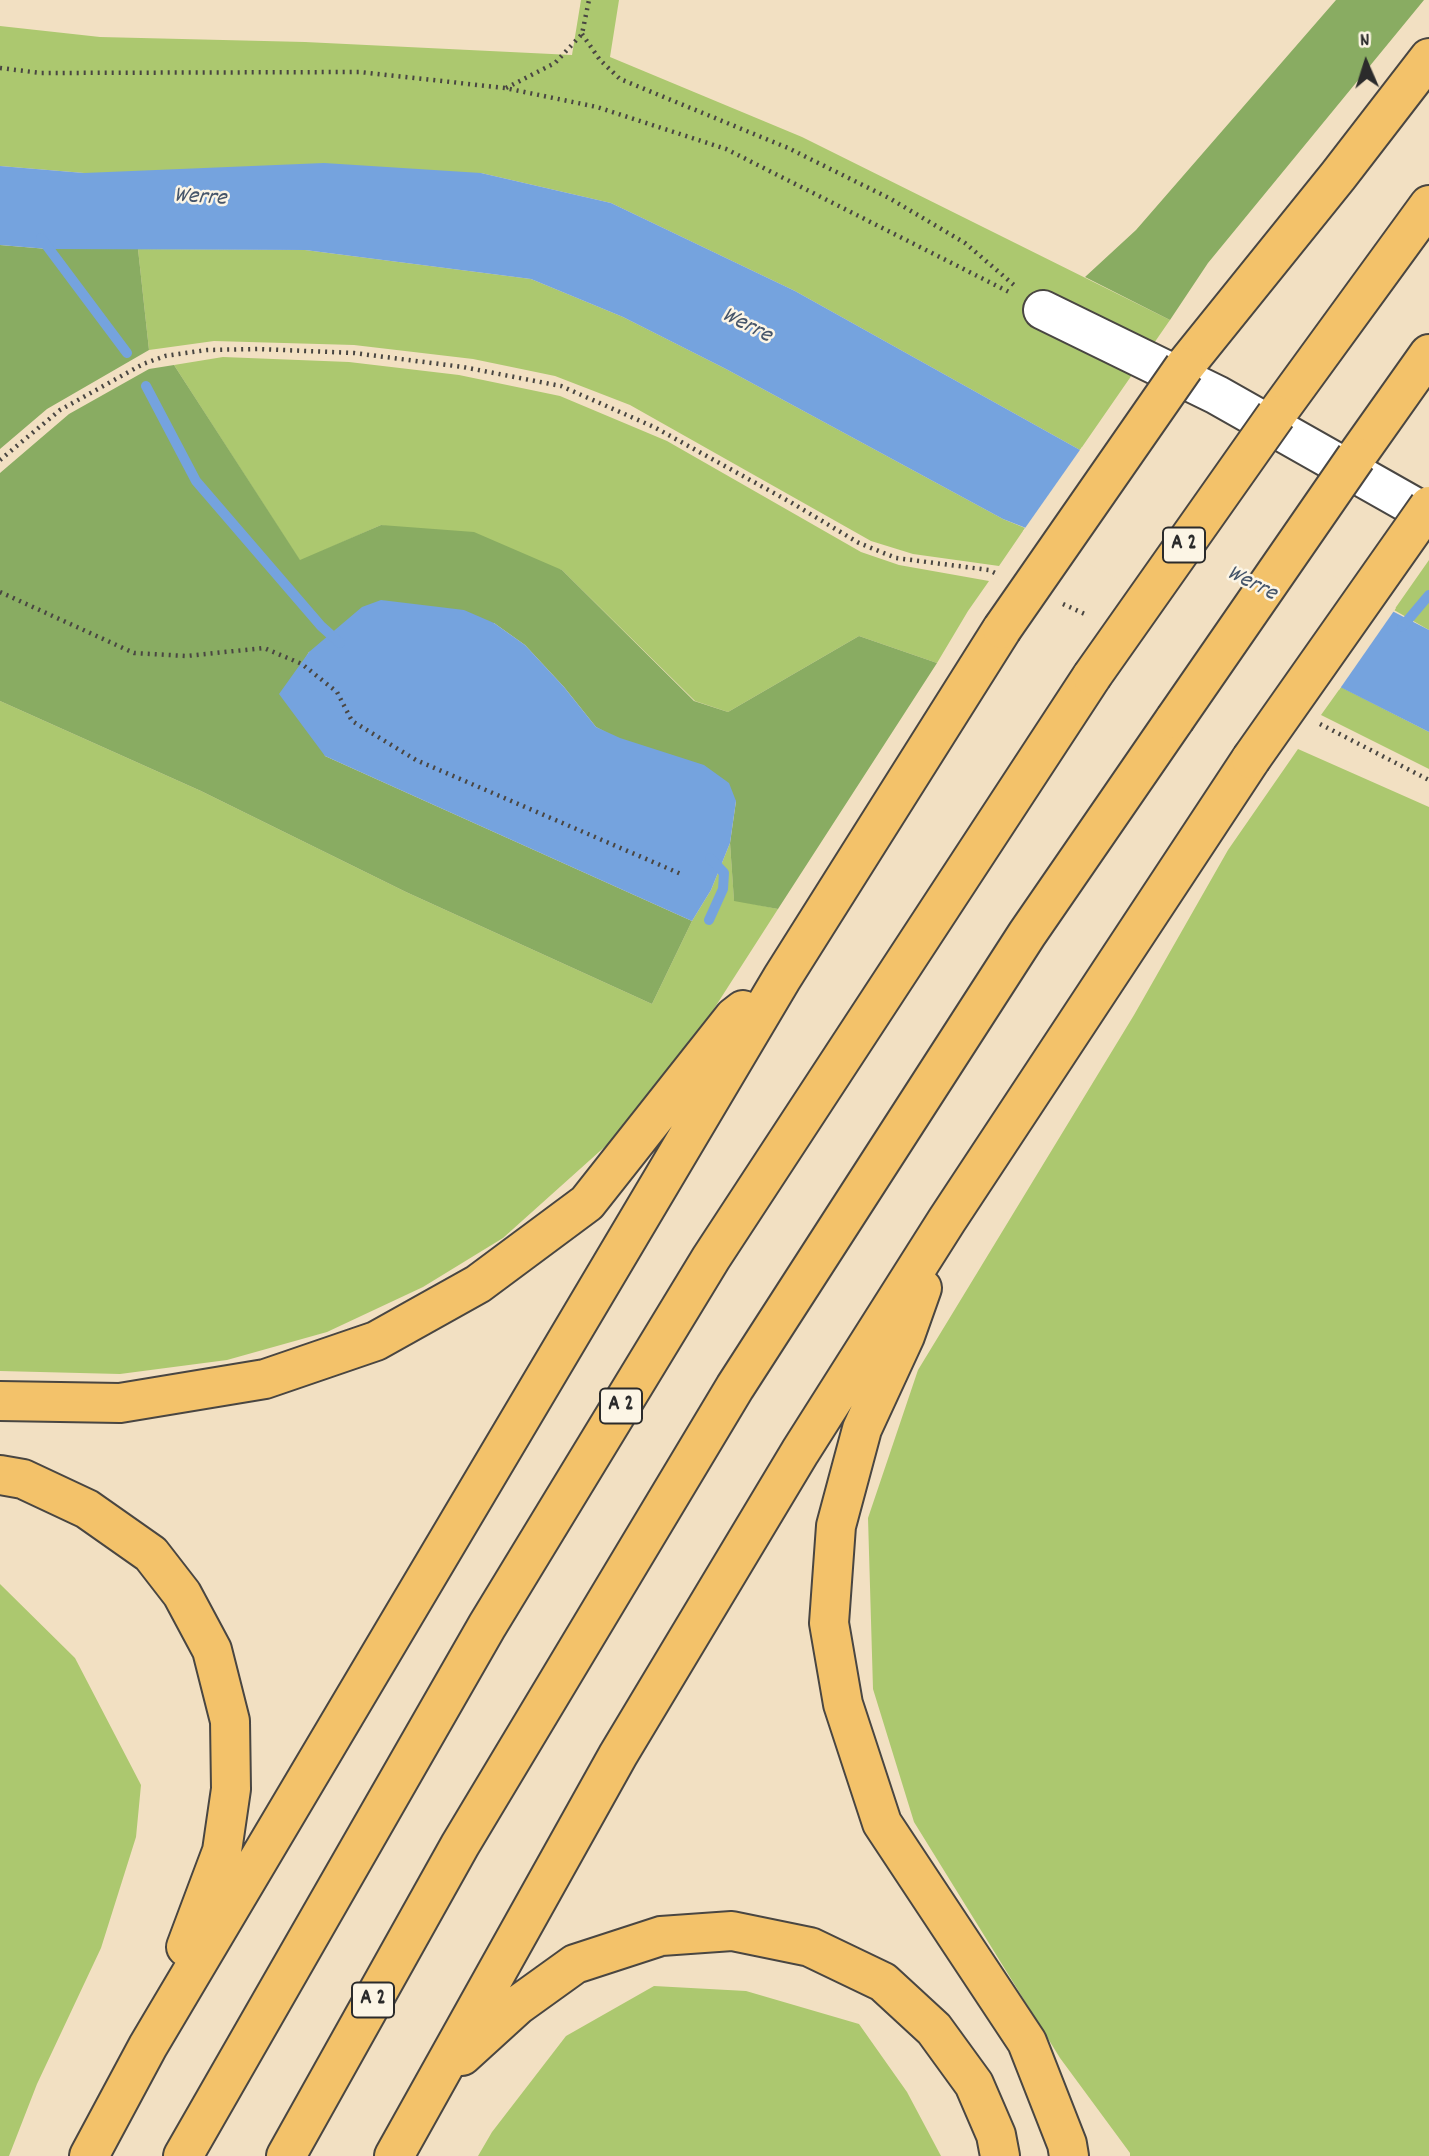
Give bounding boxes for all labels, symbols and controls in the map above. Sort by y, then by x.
north arrow [1331,28,1401,98]
text: N [1359,28,1370,55]
water label: Werre [173,183,227,215]
water label: Werre [716,302,776,352]
road number: A 2 [1163,528,1205,562]
water label: Werre [1221,560,1281,610]
road number: A 2 [600,1388,642,1424]
road number: A 2 [352,1982,394,2018]

